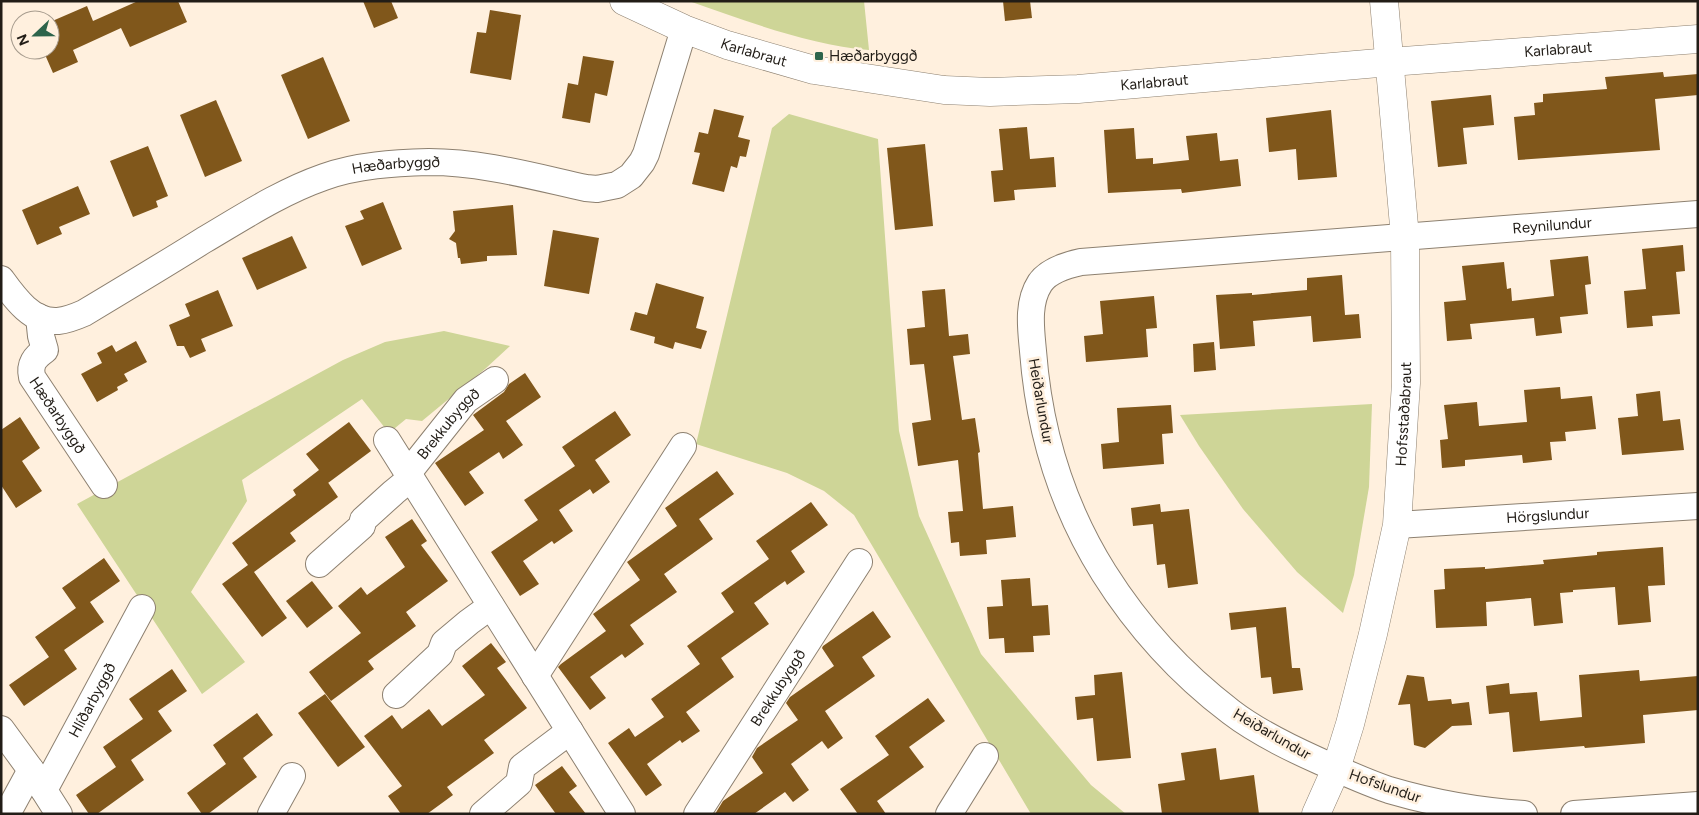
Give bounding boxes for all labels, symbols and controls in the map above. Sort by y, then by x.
north arrow [10,10,60,60]
text: N [14,31,33,48]
street label: Karlabraut [718,34,789,71]
street label: Karlabraut [1523,38,1593,61]
place label: Hæðarbyggð [829,47,918,65]
marker: Hæðarbyggð [813,50,825,62]
street label: Karlabraut [1120,70,1190,94]
street label: Hæðarbyggð [350,153,440,178]
street label: Reynilundur [1512,213,1592,237]
street label: Heiðarlundur [1025,357,1057,445]
street label: Hofsstaðabraut [1392,361,1415,467]
street label: Hæðarbyggð [25,373,90,457]
street label: Brekkubyggð [413,384,483,463]
street label: Hörgslundur [1506,504,1590,527]
street label: Brekkubyggð [747,646,810,730]
street label: Hlíðarbyggð [65,660,120,741]
street label: Heiðarlundur [1230,705,1314,763]
street label: Hofslundur [1347,765,1423,807]

